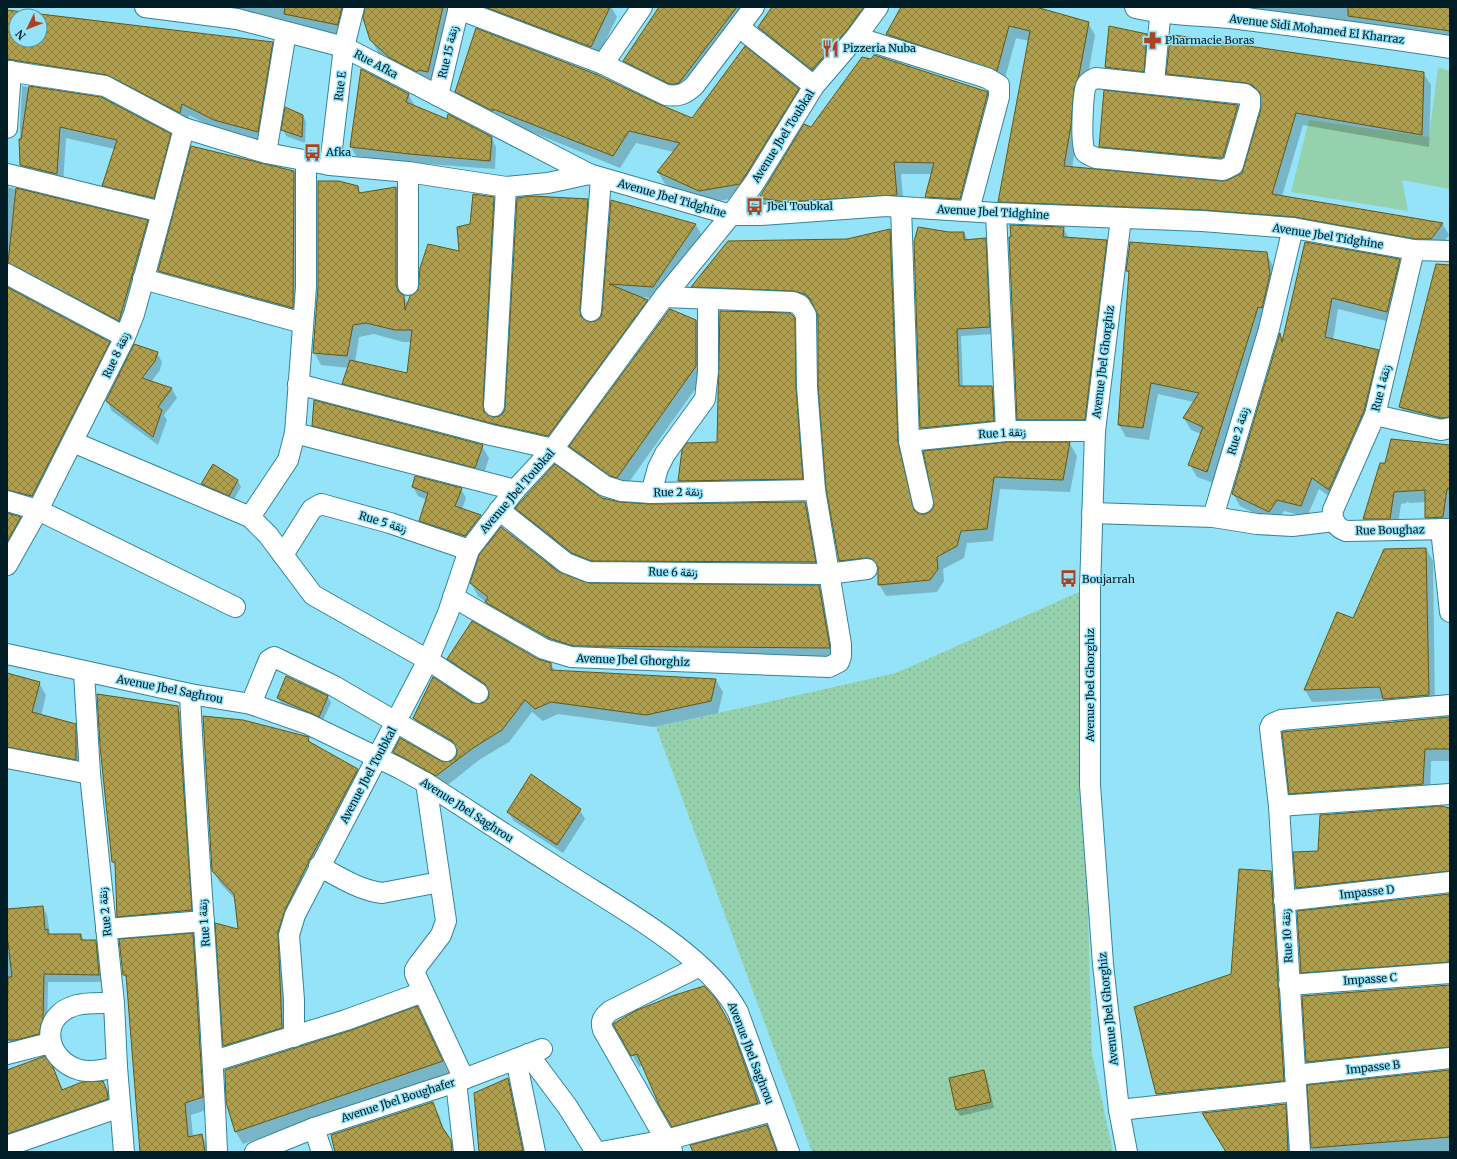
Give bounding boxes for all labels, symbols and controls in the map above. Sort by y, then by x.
north arrow [8,8,48,48]
street label: Avenue Sidi Mohamed El Kharraz [1228,11,1405,47]
street label: Rue 15 زنقة [435,24,461,80]
text: N [12,27,29,43]
pharmacy icon: Pharmacie Boras [1142,30,1162,50]
place label: Pharmacie Boras [1165,33,1255,47]
restaurant icon: Pizzeria Nuba [820,38,840,58]
place label: Pizzeria Nuba [843,41,916,55]
street label: Rue Afka [352,47,400,81]
street label: Rue E [331,70,349,102]
street label: Avenue Jbel Toubkal [748,86,818,186]
bus stop icon: Afka [303,142,323,162]
place label: Afka [325,145,351,159]
street label: Avenue Jbel Tidghine [615,176,728,220]
bus stop icon: Jbel Toubkal [744,196,764,216]
place label: Jbel Toubkal [766,199,833,213]
street label: Avenue Jbel Tidghine [936,202,1050,222]
street label: Avenue Jbel Tidghine [1271,220,1385,252]
street label: Avenue Jbel Ghorghiz [1089,305,1117,420]
street label: Rue 8 زنقة [99,330,133,380]
street label: Rue 1 زنقة [1368,363,1394,413]
street label: Rue 2 زنقة [1224,405,1252,457]
street label: Rue 1 زنقة [978,425,1026,441]
street label: Avenue Jbel Toubkal [476,446,558,537]
street label: Rue 2 زنقة [653,485,703,499]
street label: Rue 5 زنقة [357,508,409,536]
street label: Rue Boughaz [1355,522,1425,538]
street label: Rue 6 زنقة [648,565,698,579]
bus stop icon: Boujarrah [1059,569,1079,589]
place label: Boujarrah [1082,572,1136,586]
street label: Avenue Jbel Ghorghiz [1083,628,1097,743]
street label: Avenue Jbel Ghorghiz [575,651,690,669]
street label: Avenue Jbel Saghrou [115,672,225,706]
street label: Avenue Jbel Toubkal [336,724,400,826]
street label: Avenue Jbel Saghrou [417,774,516,845]
street label: Impasse D [1339,882,1395,902]
street label: Rue 2 زنقة [95,887,115,937]
street label: Rue 1 زنقة [195,899,213,947]
street label: Rue 10 زنقة [1279,908,1295,963]
street label: Avenue Jbel Ghorghiz [1095,952,1121,1067]
street label: Impasse C [1343,970,1397,988]
street label: Avenue Jbel Saghrou [725,999,777,1106]
street label: Impasse B [1345,1057,1401,1077]
street label: Avenue Jbel Boughafer [338,1075,457,1125]

